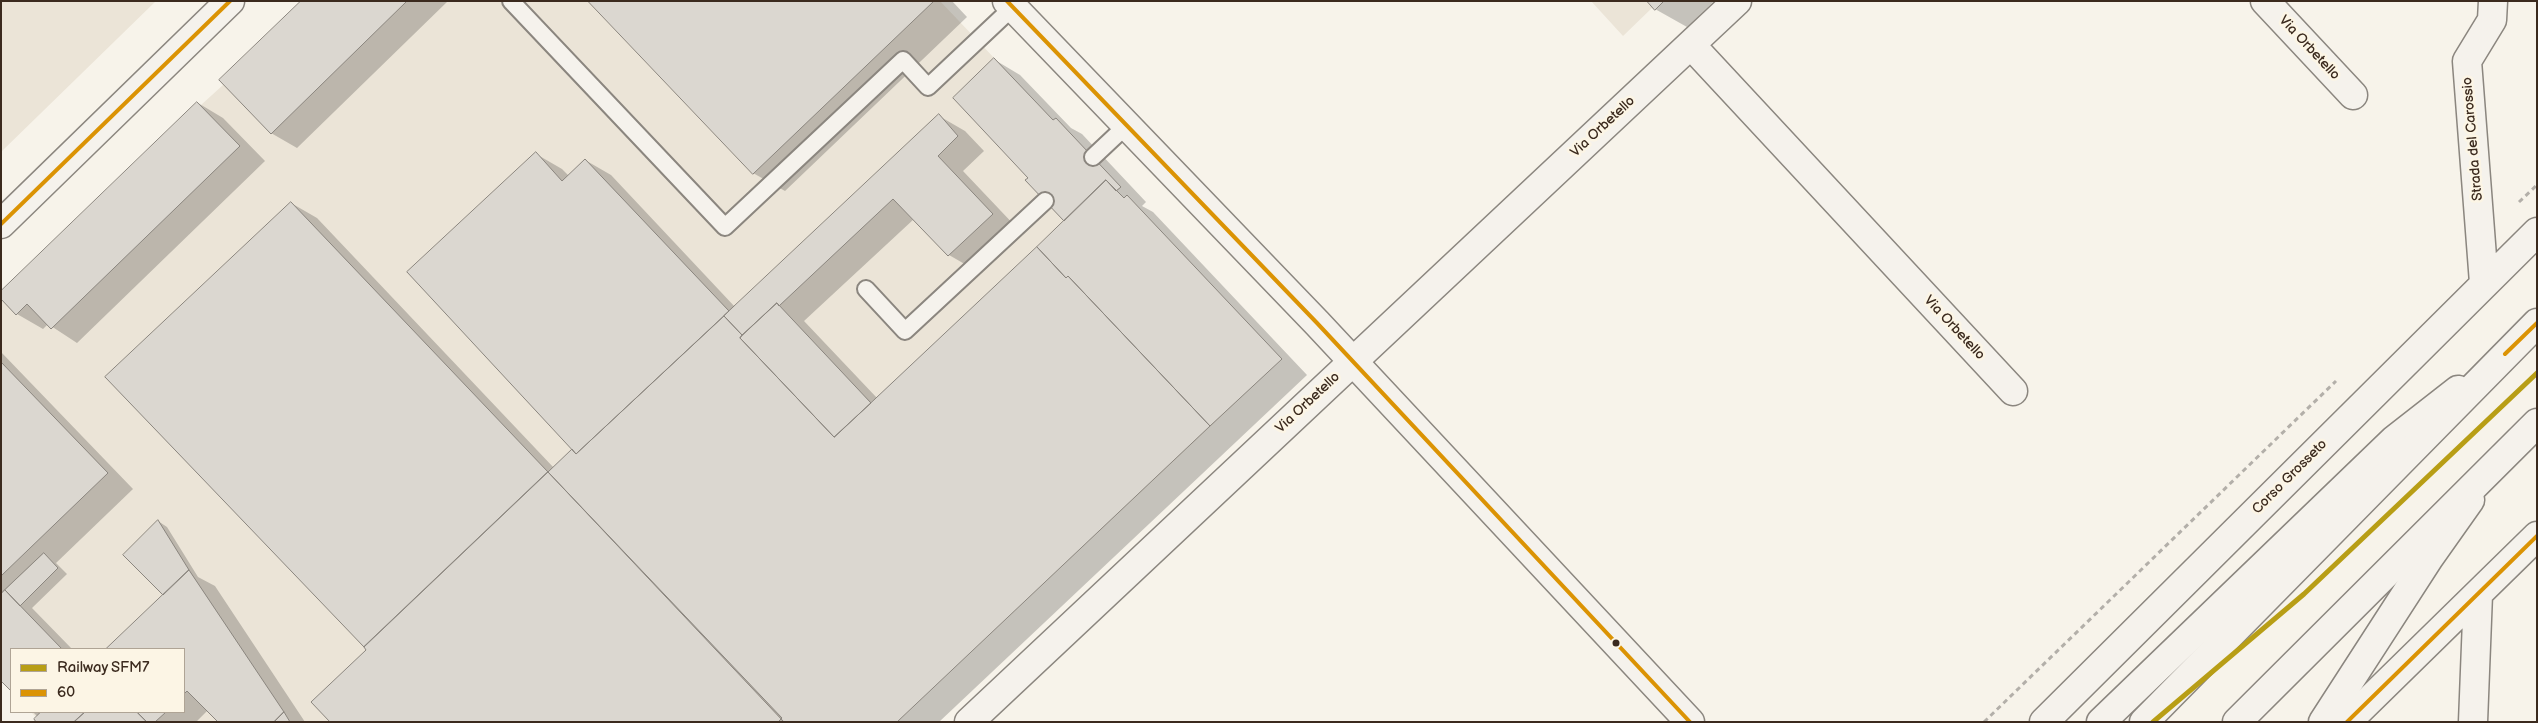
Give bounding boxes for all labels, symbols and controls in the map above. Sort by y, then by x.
street label: Via Orbetello [2275,12,2343,84]
street label: Strada del Carossio [2459,76,2487,202]
street label: Via Orbetello [1567,93,1639,161]
street label: Via Orbetello [1920,292,1988,364]
street label: Via Orbetello [1272,369,1344,437]
street label: Corso Grosseto [2249,436,2331,518]
unlabelled marker [1611,638,1621,648]
legend [10,648,185,713]
text: Railway SFM7 [57,658,149,677]
text: 60 [57,683,75,702]

